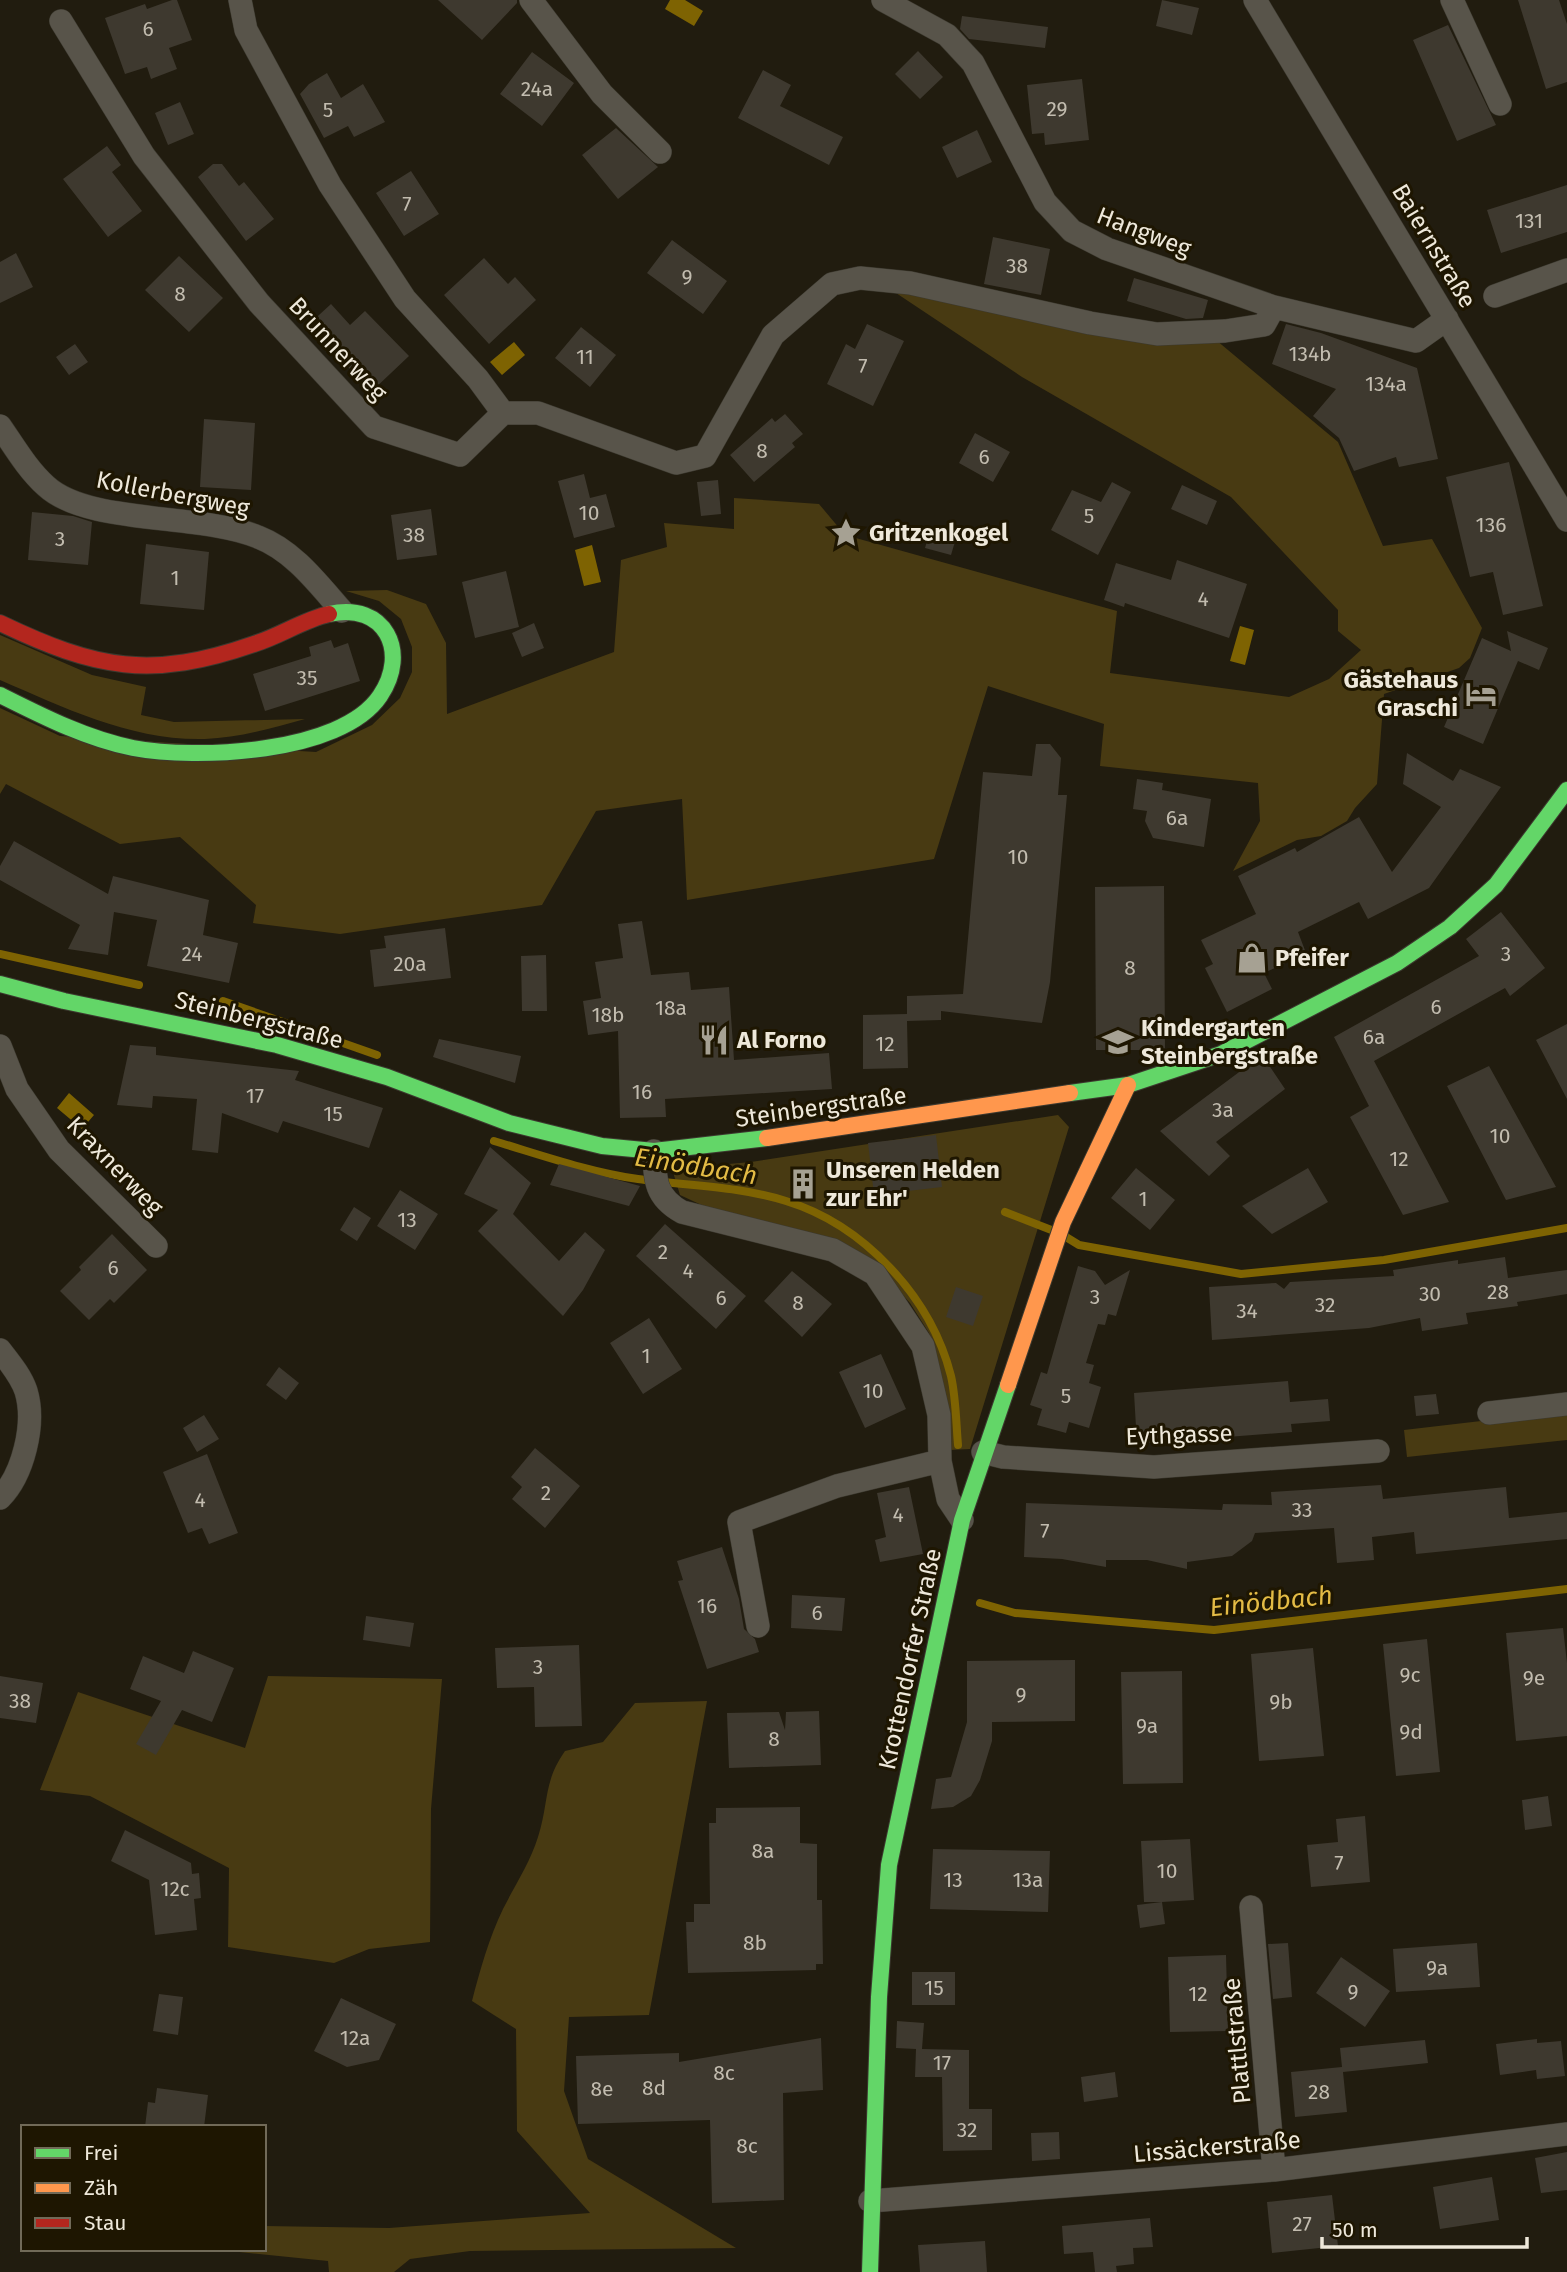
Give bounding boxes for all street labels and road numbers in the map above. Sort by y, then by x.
street label: Baiernstraße [1386,179,1482,313]
street label: Hangweg [1093,201,1196,263]
street label: Brunnerweg [283,292,393,407]
street label: Kollerbergweg [94,465,253,523]
street label: Steinbergstraße [172,986,346,1054]
street label: Steinbergstraße [734,1081,908,1133]
street label: Kraxnerweg [61,1111,169,1222]
street label: Eythgasse [1125,1419,1233,1451]
street label: Krottendorfer Straße [873,1546,947,1772]
street label: Plattlstraße [1218,1977,1256,2105]
street label: Lissäckerstraße [1132,2126,1302,2168]

